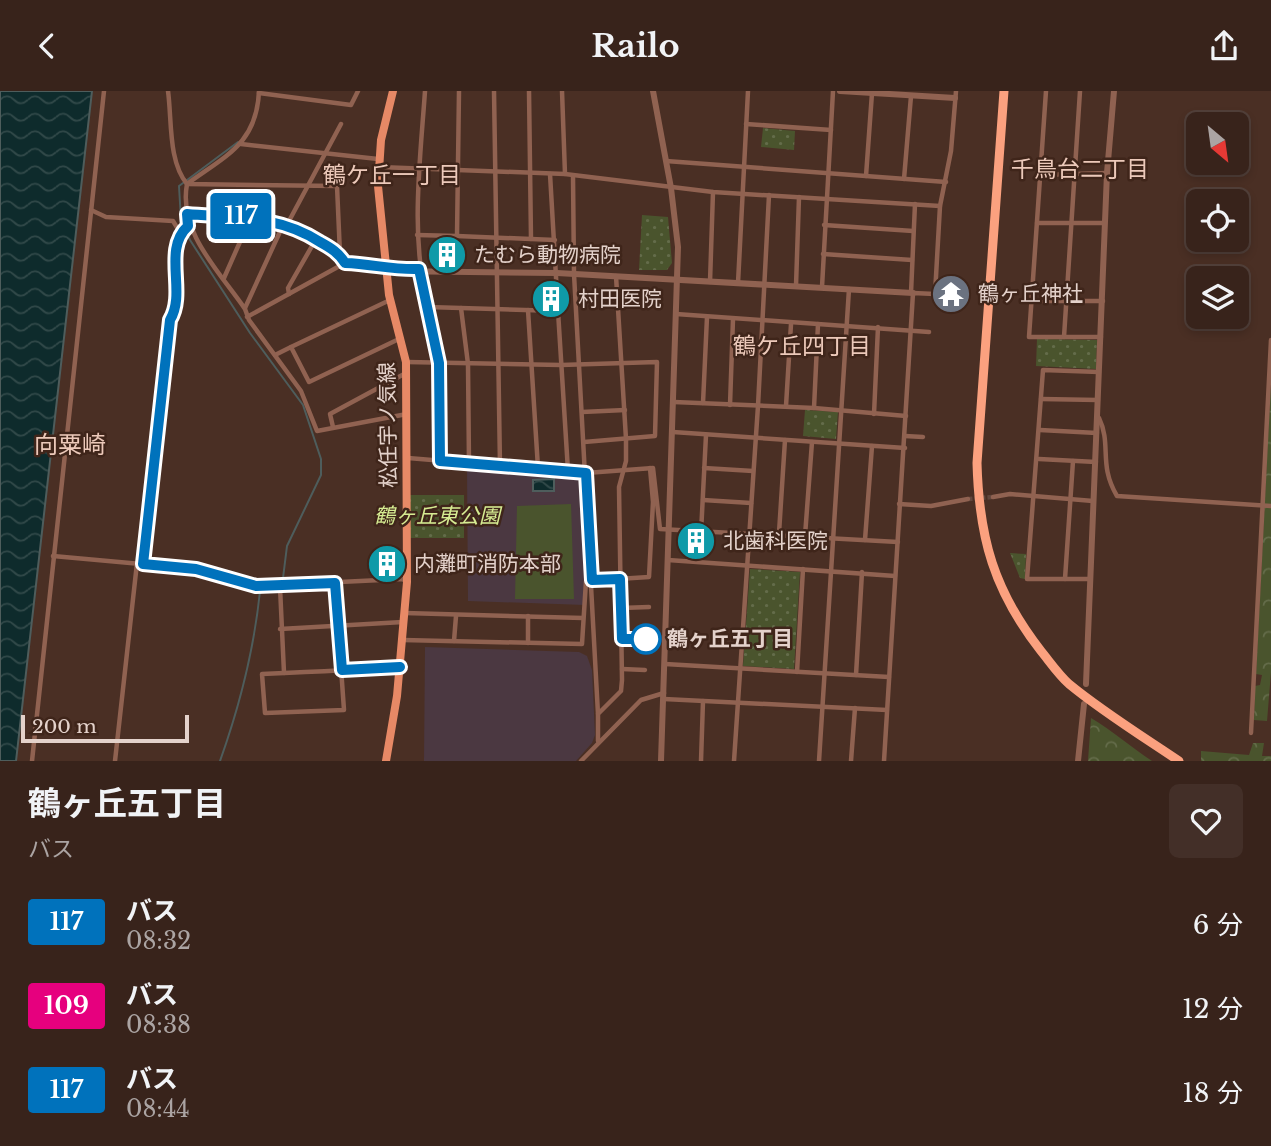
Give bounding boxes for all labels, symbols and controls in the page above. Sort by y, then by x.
text: Railo [591,26,680,66]
icon: back [28,27,66,65]
icon: share [1205,27,1243,65]
north arrow [1186,112,1250,175]
map controls [1186,112,1249,329]
district label: 千鳥台二丁目 [1011,155,1149,183]
district label: 鶴ケ丘一丁目 [323,161,461,189]
button: locate [1186,189,1249,252]
line badge: 117 [201,193,281,239]
text: 117 [224,201,258,230]
building icon: たむら動物病院 [426,234,468,276]
place label: たむら動物病院 [474,242,621,268]
button: layers [1186,266,1249,329]
temple icon: 鶴ヶ丘神社 [930,273,972,315]
building icon: 村田医院 [530,278,572,320]
place label: 鶴ヶ丘神社 [978,281,1083,307]
place label: 村田医院 [578,286,662,312]
district label: 鶴ケ丘四丁目 [733,332,871,360]
street label: 松任宇ノ気線 [374,362,402,488]
district label: 向粟崎 [34,430,106,459]
park label: 鶴ヶ丘東公園 [374,503,503,529]
building icon: 北歯科医院 [675,520,717,562]
place label: 北歯科医院 [723,528,828,554]
building icon: 内灘町消防本部 [366,543,408,585]
place label: 内灘町消防本部 [414,551,561,577]
marker: 鶴ヶ丘五丁目 [631,624,661,654]
place label: 鶴ヶ丘五丁目 [667,626,793,652]
scale bar [21,712,189,744]
text: 200 m [32,715,97,738]
text: 鶴ヶ丘五丁目 [28,783,226,824]
button: heart [1169,784,1243,858]
text: バス [28,835,74,863]
text: バス [126,895,178,927]
text: 117 [50,907,83,936]
text: 6 分 [1193,909,1243,941]
text: 08:32 [126,927,191,955]
text: バス [126,979,178,1011]
text: 109 [44,991,89,1020]
text: 12 分 [1182,993,1243,1025]
text: 08:38 [126,1011,191,1039]
text: バス [126,1063,178,1095]
text: 117 [50,1075,83,1104]
text: 18 分 [1182,1077,1243,1109]
text: 08:44 [126,1095,190,1123]

